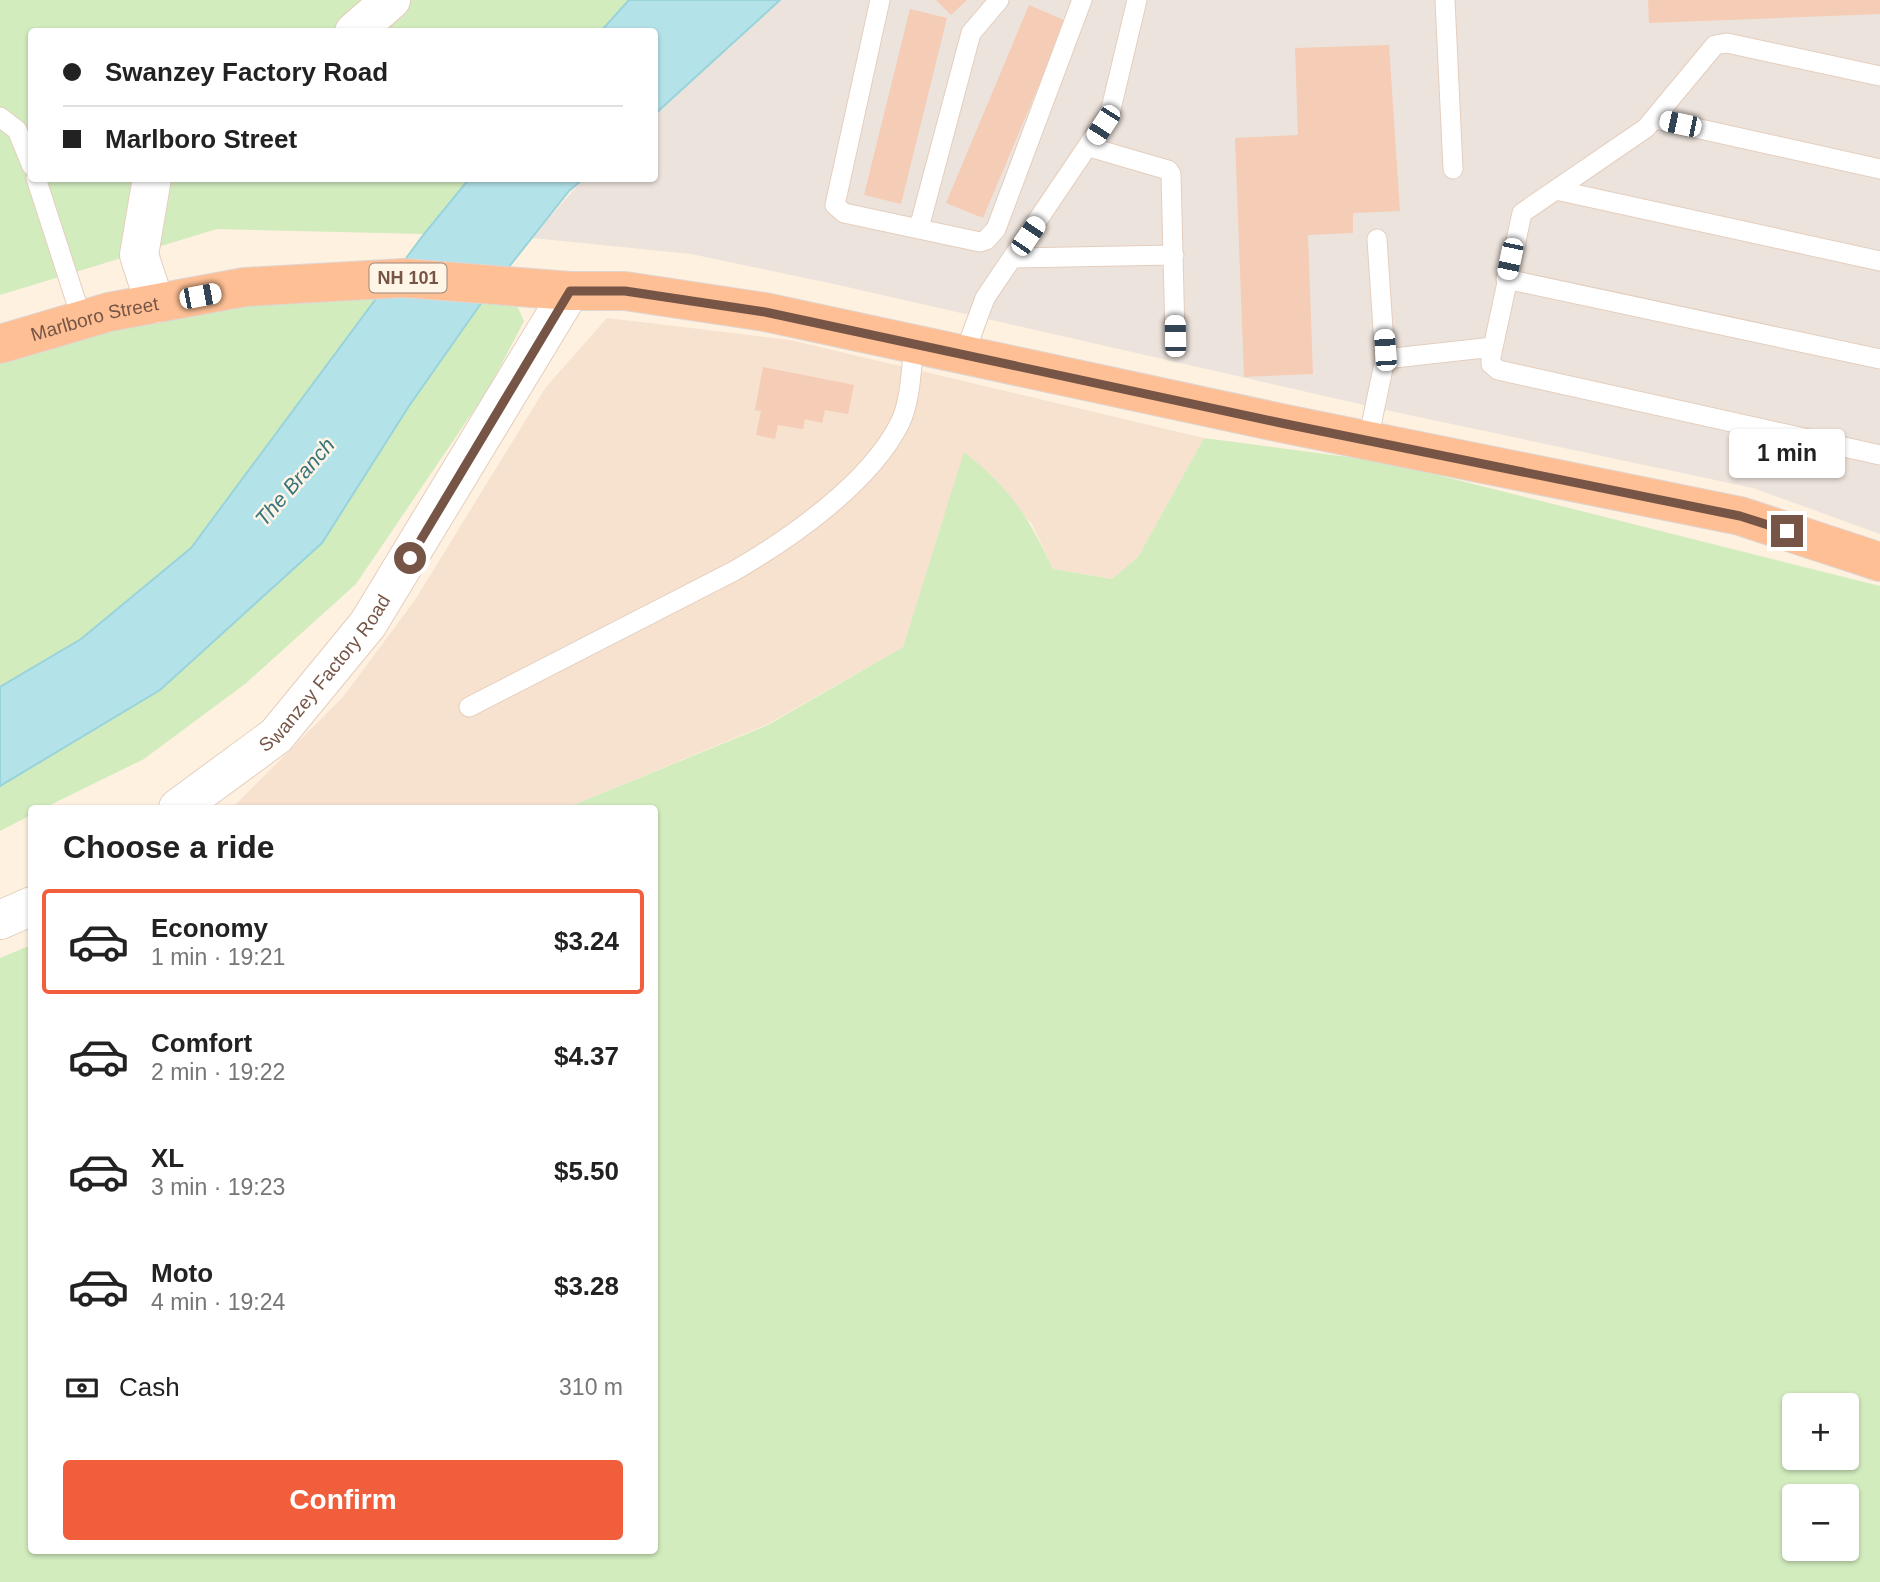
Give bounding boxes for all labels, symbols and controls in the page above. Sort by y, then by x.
text: Swanzey Factory Road [105,57,388,87]
car [1083,102,1124,148]
car [1658,109,1703,139]
text: Marlboro Street [105,124,297,154]
car [1008,213,1049,259]
car [1496,236,1525,282]
road number: NH 101 [370,264,446,292]
car [178,282,223,310]
street label: Marlboro Street [28,293,161,345]
car [1165,315,1186,357]
car [1374,328,1397,372]
callout: 1 min [1729,430,1845,478]
water label: The Branch [250,433,339,530]
text: 1 min [1757,440,1817,466]
route end [1771,515,1803,547]
route start [394,542,426,574]
street label: Swanzey Factory Road [255,591,394,756]
text: Choose a ride [63,829,275,865]
icon: car [67,910,130,973]
text: Economy [151,913,268,943]
text: $3.24 [554,926,619,956]
text: 1 min · 19:21 [151,944,285,970]
icon: car [67,1025,130,1088]
text: Comfort [151,1028,252,1058]
text: $4.37 [554,1041,619,1071]
text: 2 min · 19:22 [151,1059,285,1085]
icon: car [67,1140,130,1203]
text: XL [151,1143,184,1173]
text: $5.50 [554,1156,619,1186]
text: 3 min · 19:23 [151,1174,285,1200]
icon: car [67,1255,130,1318]
text: Moto [151,1258,213,1288]
text: $3.28 [554,1271,619,1301]
text: 4 min · 19:24 [151,1289,285,1315]
icon: cash [63,1369,101,1407]
text: Cash [119,1372,180,1402]
text: 310 m [559,1374,623,1400]
map controls [1782,1393,1859,1561]
button: + [1782,1393,1859,1470]
button: Confirm [63,1460,623,1540]
button: − [1782,1484,1859,1561]

